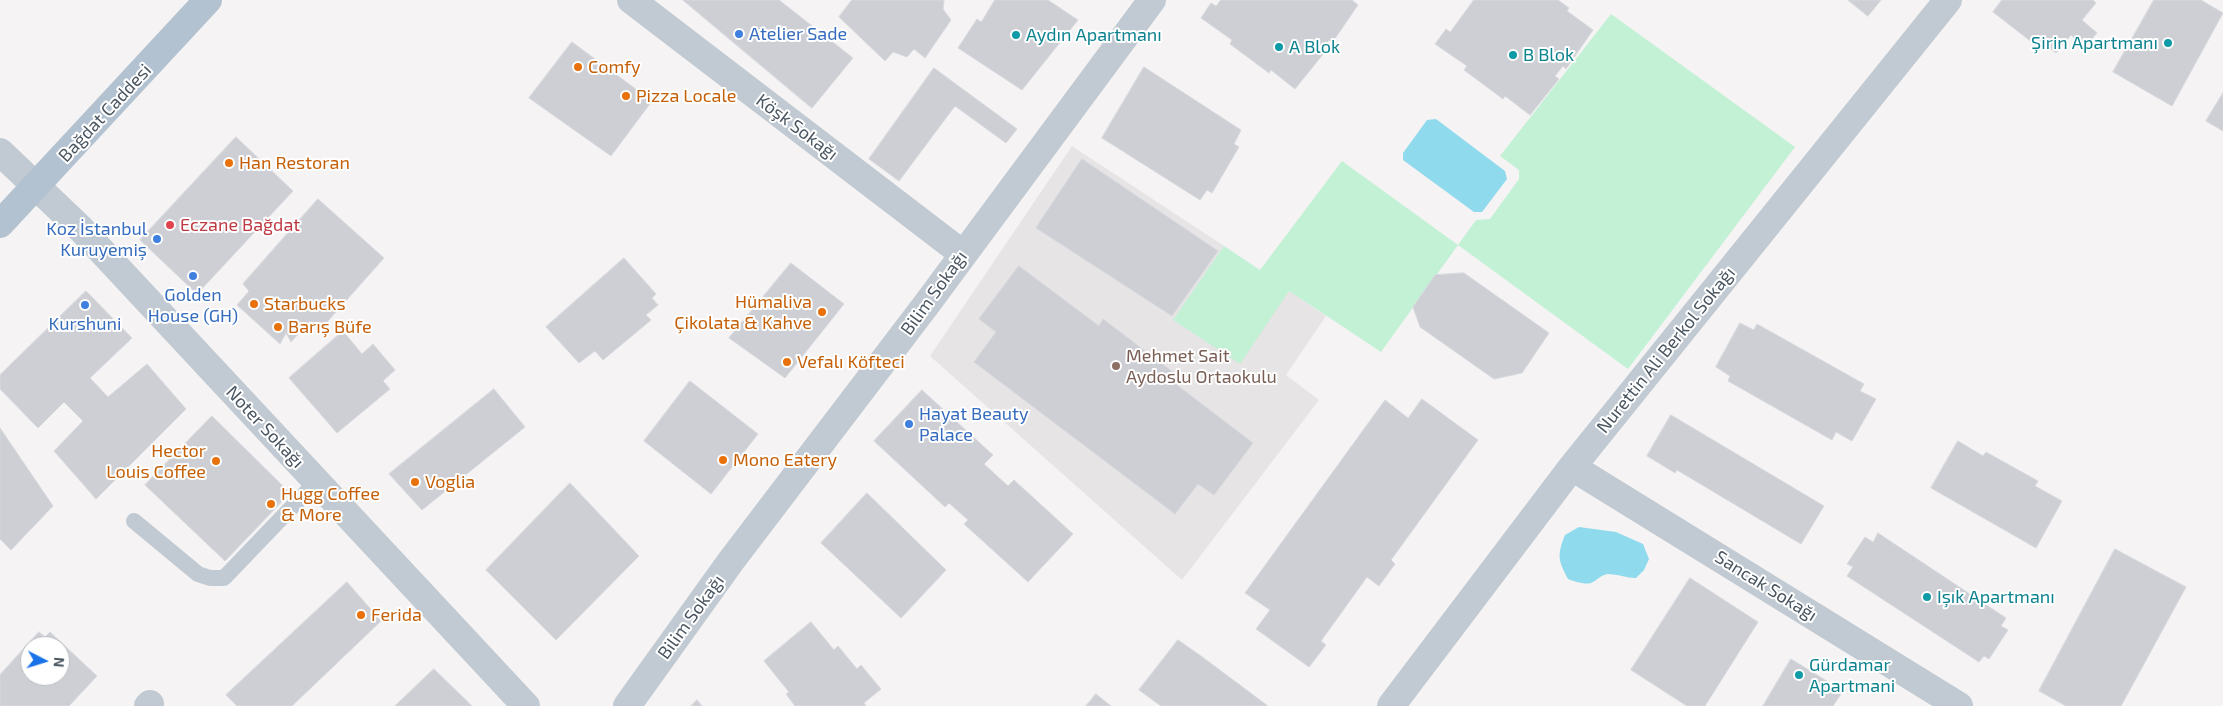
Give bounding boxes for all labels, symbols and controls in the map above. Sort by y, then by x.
place label: Atelier Sade [749,23,847,45]
place label: Aydın Apartmanı [1026,24,1162,46]
marker: Atelier Sade [733,28,745,40]
marker: Aydın Apartmanı [1010,29,1022,41]
place label: Şirin Apartmanı [2031,32,2158,54]
place label: A Blok [1289,36,1340,58]
marker: Şirin Apartmanı [2162,37,2174,49]
marker: A Blok [1273,41,1285,53]
place label: B Blok [1523,44,1574,66]
marker: B Blok [1507,49,1519,61]
place label: Comfy [588,56,641,78]
street label: Bağdat Caddesi [54,60,156,166]
marker: Comfy [572,61,584,73]
place label: Pizza Locale [636,85,736,107]
street label: Köşk Sokağı [752,89,842,165]
marker: Pizza Locale [620,90,632,102]
place label: Han Restoran [239,152,350,174]
marker: Han Restoran [223,157,235,169]
place label: Eczane Bağdat [180,214,300,236]
place label: Koz İstanbul Kuruyemiş [46,218,147,260]
marker: Eczane Bağdat [164,219,176,231]
marker: Koz İstanbul Kuruyemiş [151,233,163,245]
street label: Bilim Sokağı [896,247,972,339]
street label: Nurettin Ali Berkol Sokağı [1592,263,1740,437]
marker: Golden House (GH) [187,270,199,282]
place label: Golden House (GH) [148,284,238,326]
place label: Hümaliva Çikolata & Kahve [674,291,812,334]
place label: Starbucks [264,293,346,315]
marker: Starbucks [248,298,260,310]
marker: Kurshuni [79,299,91,311]
marker: Hümaliva Çikolata & Kahve [816,306,828,318]
place label: Kurshuni [49,313,121,335]
place label: Barış Büfe [288,316,372,338]
marker: Barış Büfe [272,321,284,333]
place label: Mehmet Sait Aydoslu Ortaokulu [1126,345,1277,388]
place label: Vefalı Köfteci [797,351,905,373]
marker: Vefalı Köfteci [781,356,793,368]
marker: Mehmet Sait Aydoslu Ortaokulu [1110,360,1122,372]
street label: Noter Sokağı [221,381,309,473]
place label: Hayat Beauty Palace [919,403,1028,446]
marker: Hayat Beauty Palace [903,418,915,430]
place label: Hector Louis Coffee [106,440,206,482]
place label: Mono Eatery [733,449,837,471]
marker: Mono Eatery [717,454,729,466]
marker: Hector Louis Coffee [210,455,222,467]
place label: Voglia [425,471,475,493]
marker: Voglia [409,476,421,488]
place label: Hugg Coffee & More [281,483,380,526]
marker: Hugg Coffee & More [265,498,277,510]
street label: Sancak Sokağı [1711,546,1821,626]
street label: Bilim Sokağı [653,571,729,663]
place label: Işık Apartmanı [1937,586,2055,608]
marker: Işık Apartmanı [1921,591,1933,603]
place label: Ferida [371,604,422,626]
marker: Ferida [355,609,367,621]
north arrow [20,636,70,686]
place label: Gürdamar Apartmani [1809,654,1895,696]
text: N [51,656,68,668]
marker: Gürdamar Apartmani [1793,669,1805,681]

